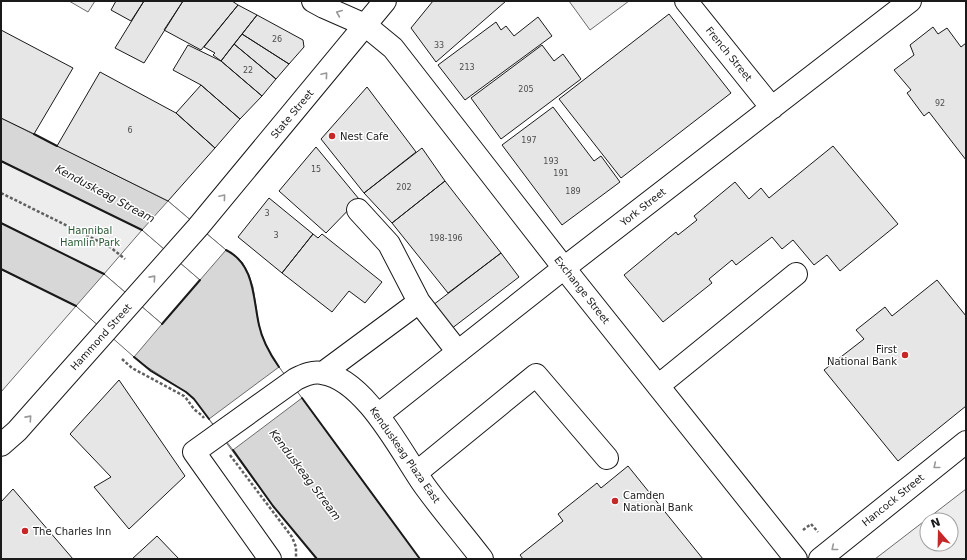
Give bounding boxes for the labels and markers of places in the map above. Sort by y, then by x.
marker: Nest Cafe [327,131,337,141]
place label: Nest Cafe [340,131,389,142]
place label: First National Bank [827,344,897,367]
marker: First National Bank [900,350,910,360]
place label: Camden National Bank [623,490,693,513]
marker: Camden National Bank [610,496,620,506]
marker: The Charles Inn [20,526,30,536]
place label: The Charles Inn [32,526,111,537]

